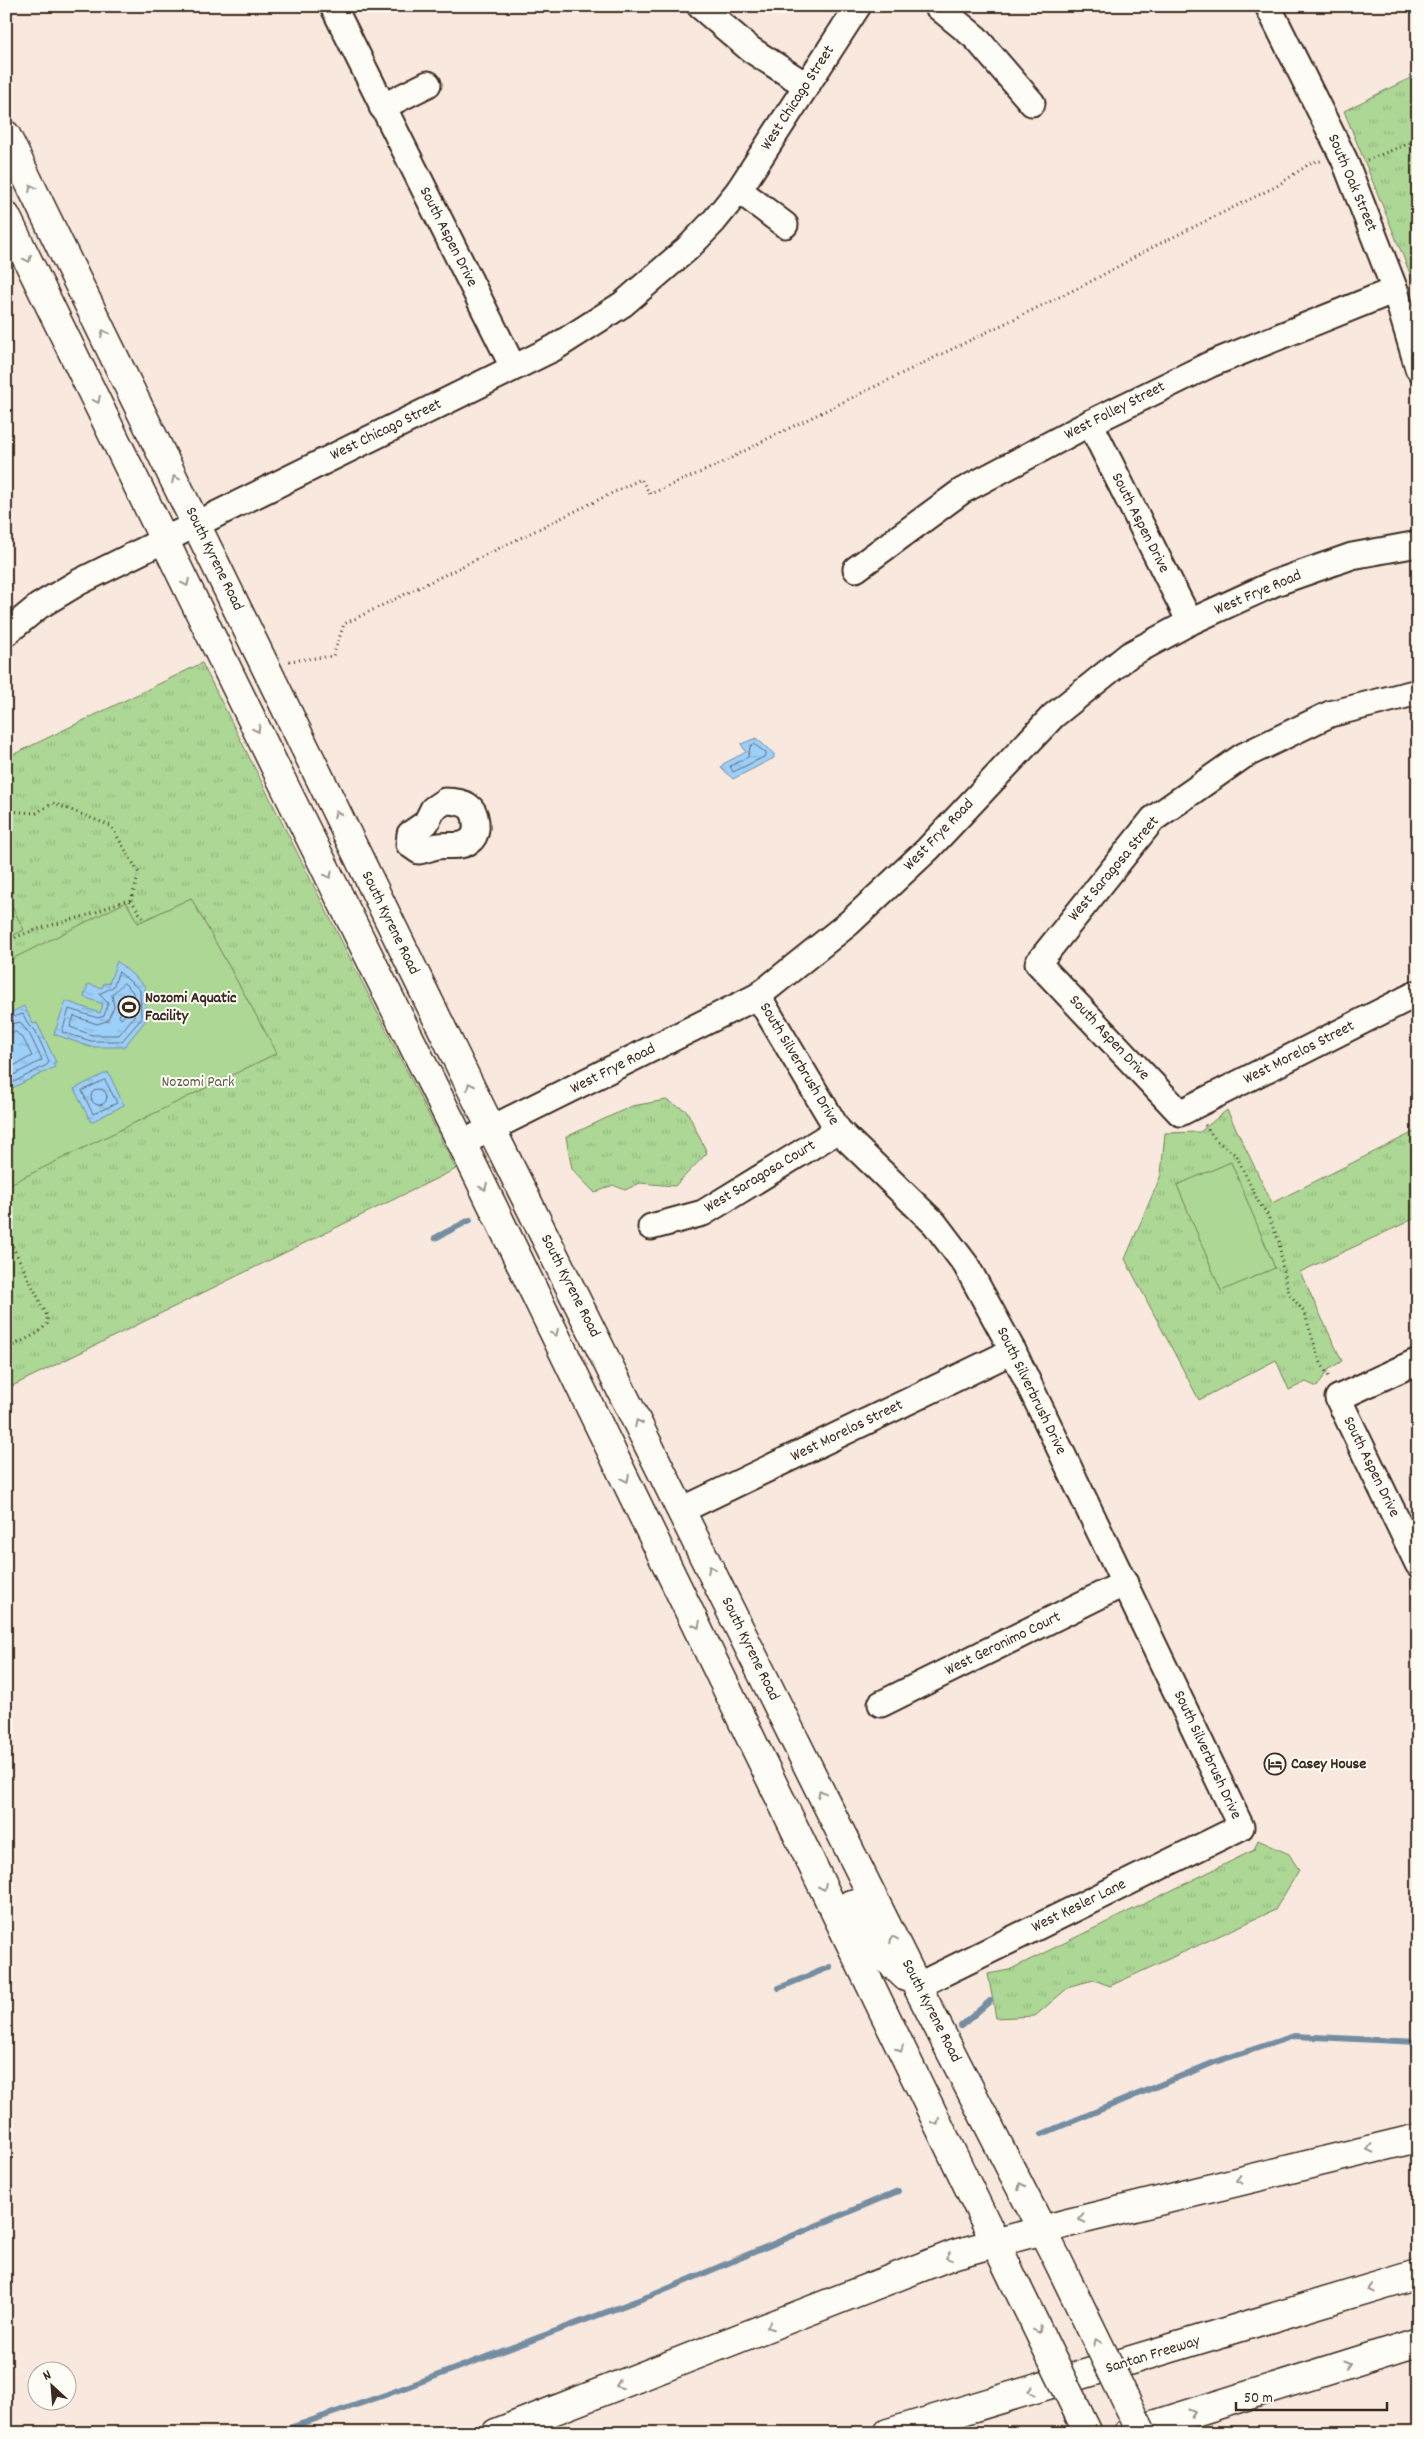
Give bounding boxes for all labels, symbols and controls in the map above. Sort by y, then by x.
street label: West Chicago Street [755,41,841,155]
street label: South Oak Street [1321,131,1383,235]
street label: South Aspen Drive [413,183,483,291]
one-way arrow [28,184,38,193]
one-way arrow [22,254,32,263]
one-way arrow [100,330,110,339]
street label: West Folley Street [1061,376,1170,446]
street label: West Chicago Street [326,393,446,467]
one-way arrow [91,395,101,404]
street label: South Aspen Drive [1105,469,1175,577]
one-way arrow [171,476,181,485]
street label: South Kyrene Road [179,503,249,615]
street label: West Frye Road [1211,564,1305,622]
one-way arrow [180,577,190,586]
one-way arrow [251,724,261,733]
street label: West Frye Road [899,794,979,876]
one-way arrow [333,810,344,819]
street label: West Saragosa Street [1063,811,1165,927]
street label: South Kyrene Road [355,867,425,979]
one-way arrow [322,870,333,879]
place label: Nozomi Aquatic Facility [145,987,237,1028]
street label: South Aspen Drive [1063,990,1155,1086]
sports icon: Nozomi Aquatic Facility [117,995,141,1019]
street label: South Silverbrush Drive [753,998,845,1130]
street label: West Morelos Street [1239,1015,1359,1091]
street label: West Frye Road [566,1038,660,1100]
park label: Nozomi Park [161,1071,235,1094]
one-way arrow [466,1082,476,1091]
street label: West Saragosa Court [700,1135,820,1219]
one-way arrow [477,1182,488,1191]
street label: South Kyrene Road [534,1231,606,1341]
street label: South Silverbrush Drive [990,1323,1072,1459]
one-way arrow [549,1328,559,1337]
street label: West Morelos Street [787,1394,907,1468]
street label: South Aspen Drive [1337,1413,1405,1521]
one-way arrow [634,1419,644,1428]
one-way arrow [620,1474,630,1483]
one-way arrow [707,1565,717,1574]
street label: South Kyrene Road [715,1593,785,1705]
street label: West Geronimo Court [941,1606,1065,1682]
one-way arrow [691,1620,701,1629]
street label: South Silverbrush Drive [1167,1687,1247,1823]
hotel icon: Casey House [1263,1752,1287,1776]
place label: Casey House [1291,1753,1366,1776]
one-way arrow [817,1789,827,1798]
street label: West Kesler Lane [1028,1873,1130,1939]
one-way arrow [816,1882,827,1891]
one-way arrow [889,1935,899,1944]
street label: South Kyrene Road [895,1956,967,2066]
one-way arrow [894,2044,904,2053]
one-way arrow [930,2117,940,2126]
one-way arrow [1366,2143,1375,2154]
one-way arrow [1235,2174,1244,2185]
one-way arrow [1017,2182,1027,2191]
one-way arrow [1077,2213,1086,2224]
one-way arrow [945,2251,953,2261]
one-way arrow [1368,2283,1376,2293]
one-way arrow [766,2320,775,2330]
one-way arrow [1032,2325,1042,2334]
street label: Santan Freeway [1103,2330,1204,2380]
one-way arrow [1093,2338,1104,2347]
one-way arrow [1342,2360,1350,2370]
north arrow [28,2362,78,2412]
text: N [40,2366,55,2387]
one-way arrow [615,2379,624,2389]
scale bar [1236,2379,1388,2411]
one-way arrow [1028,2386,1036,2396]
text: 50 m [1244,2388,1273,2410]
one-way arrow [1187,2409,1195,2419]

